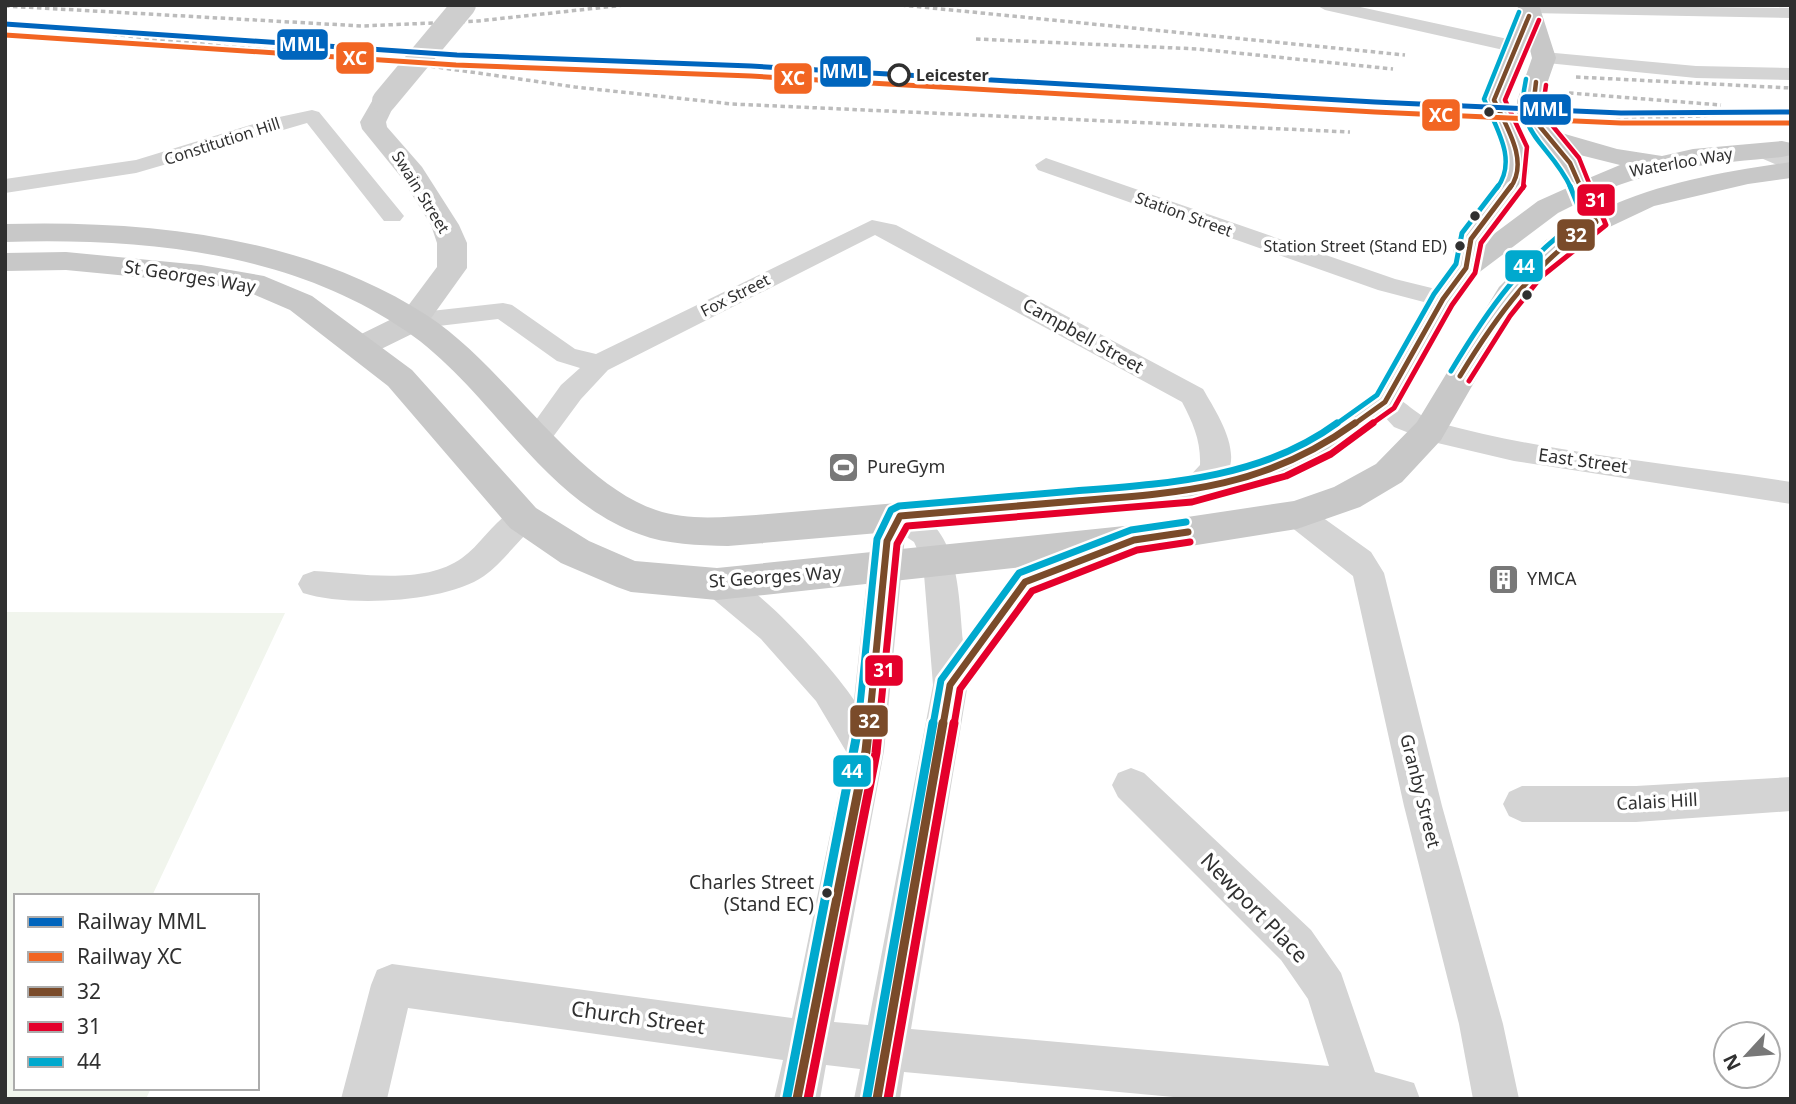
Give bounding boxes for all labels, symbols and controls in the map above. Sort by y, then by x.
line badge: MML [276,28,329,61]
text: MML [279,31,326,57]
line badge: XC [335,41,375,75]
text: XC [343,45,367,71]
line badge: MML [819,55,872,88]
text: MML [822,58,869,84]
line badge: XC [773,62,813,95]
marker: Leicester [888,64,910,86]
place label: Leicester [916,64,989,86]
text: XC [781,65,805,91]
line badge: MML [1519,93,1572,126]
text: MML [1522,96,1569,122]
line badge: XC [1421,98,1461,132]
text: XC [1429,102,1453,128]
unlabelled marker [1482,105,1496,119]
street label: Constitution Hill [161,112,283,170]
street label: Waterloo Way [1628,142,1735,182]
street label: Swain Street [387,147,455,238]
line badge: 31 [1576,183,1616,217]
street label: Station Street [1132,186,1236,242]
text: 31 [1585,187,1607,213]
unlabelled marker [1468,209,1482,223]
line badge: 32 [1556,218,1596,252]
text: 32 [1565,222,1587,248]
place label: Station Street (Stand ED) [1263,235,1447,257]
marker: Station Street (Stand ED) [1453,239,1467,253]
line badge: 44 [1504,249,1544,283]
text: 44 [1513,253,1535,279]
street label: St Georges Way [123,254,258,298]
street label: Fox Street [697,268,774,322]
unlabelled marker [1520,288,1534,302]
street label: Campbell Street [1019,292,1149,379]
street label: East Street [1537,442,1630,478]
sports icon: PureGym [827,450,861,484]
place label: PureGym [867,454,945,478]
street label: St Georges Way [708,559,843,593]
building icon: YMCA [1487,562,1521,596]
place label: YMCA [1527,566,1577,590]
line badge: 31 [864,654,904,687]
text: 31 [873,657,895,683]
line badge: 32 [849,704,889,738]
text: 32 [858,708,880,734]
street label: Granby Street [1395,731,1447,851]
line badge: 44 [832,754,872,788]
text: 44 [841,758,863,784]
street label: Calais Hill [1616,787,1698,815]
street label: Newport Place [1195,846,1314,968]
place label: Charles Street (Stand EC) [689,869,814,917]
marker: Charles Street (Stand EC) [820,886,834,900]
legend [14,894,259,1090]
text: Railway MML [77,907,206,935]
text: Railway XC [77,942,182,970]
text: 32 [77,977,101,1005]
street label: Church Street [570,994,707,1040]
text: 31 [77,1012,101,1040]
north arrow [1712,1020,1782,1090]
text: 44 [77,1047,101,1075]
text: N [1717,1050,1747,1075]

